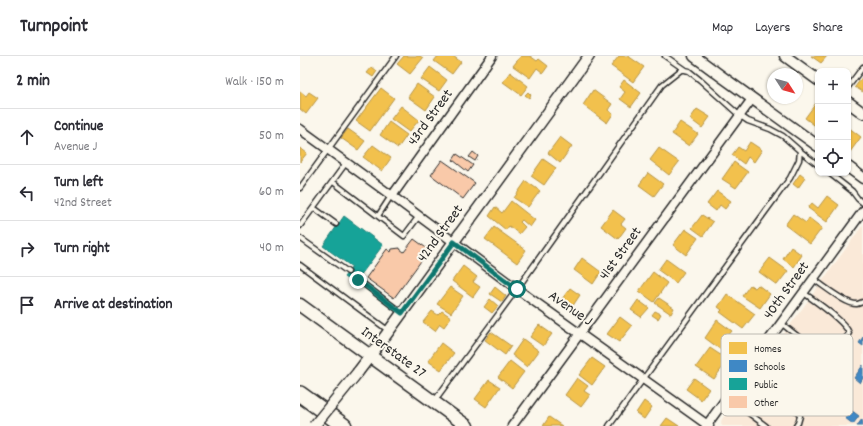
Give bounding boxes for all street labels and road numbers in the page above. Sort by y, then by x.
street label: 43rd Street [403,85,459,151]
street label: 42nd Street [413,200,470,267]
street label: 41st Street [594,222,648,285]
street label: 40th Street [758,257,816,324]
street label: Avenue J [543,286,597,332]
street label: Interstate 27 [356,322,430,384]

